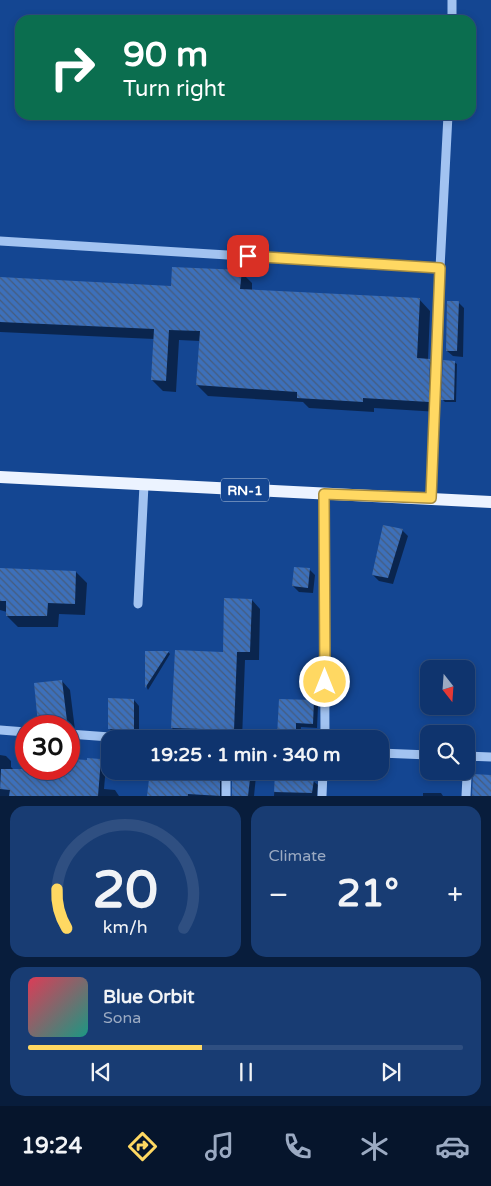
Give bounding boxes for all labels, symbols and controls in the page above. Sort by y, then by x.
text: 90 m [123,34,208,76]
icon: right [40,35,105,100]
text: Turn right [123,76,225,102]
pin [227,235,269,277]
icon: arrive [234,242,262,270]
road number: RN-1 [221,478,269,502]
position arrow [298,655,350,707]
north arrow [420,660,475,715]
map controls [420,660,475,780]
speed limit sign: 30 [15,715,80,780]
button: search [420,725,475,780]
text: 19:25 · 1 min · 340 m [149,744,341,766]
text: Climate [269,846,326,866]
text: 20 [93,859,158,922]
text: 21° [337,871,399,917]
text: − [269,878,288,912]
text: + [447,878,463,912]
text: km/h [103,917,148,938]
text: Blue Orbit [103,986,195,1008]
text: Sona [103,1008,141,1028]
icon: previous [87,1058,115,1086]
icon: pause [232,1058,260,1086]
icon: next [377,1058,405,1086]
icon: directions [125,1129,160,1164]
icon: music [202,1129,237,1164]
icon: phone [280,1129,315,1164]
icon: climate [357,1129,392,1164]
icon: car [435,1129,470,1164]
text: 19:24 [21,1133,82,1159]

